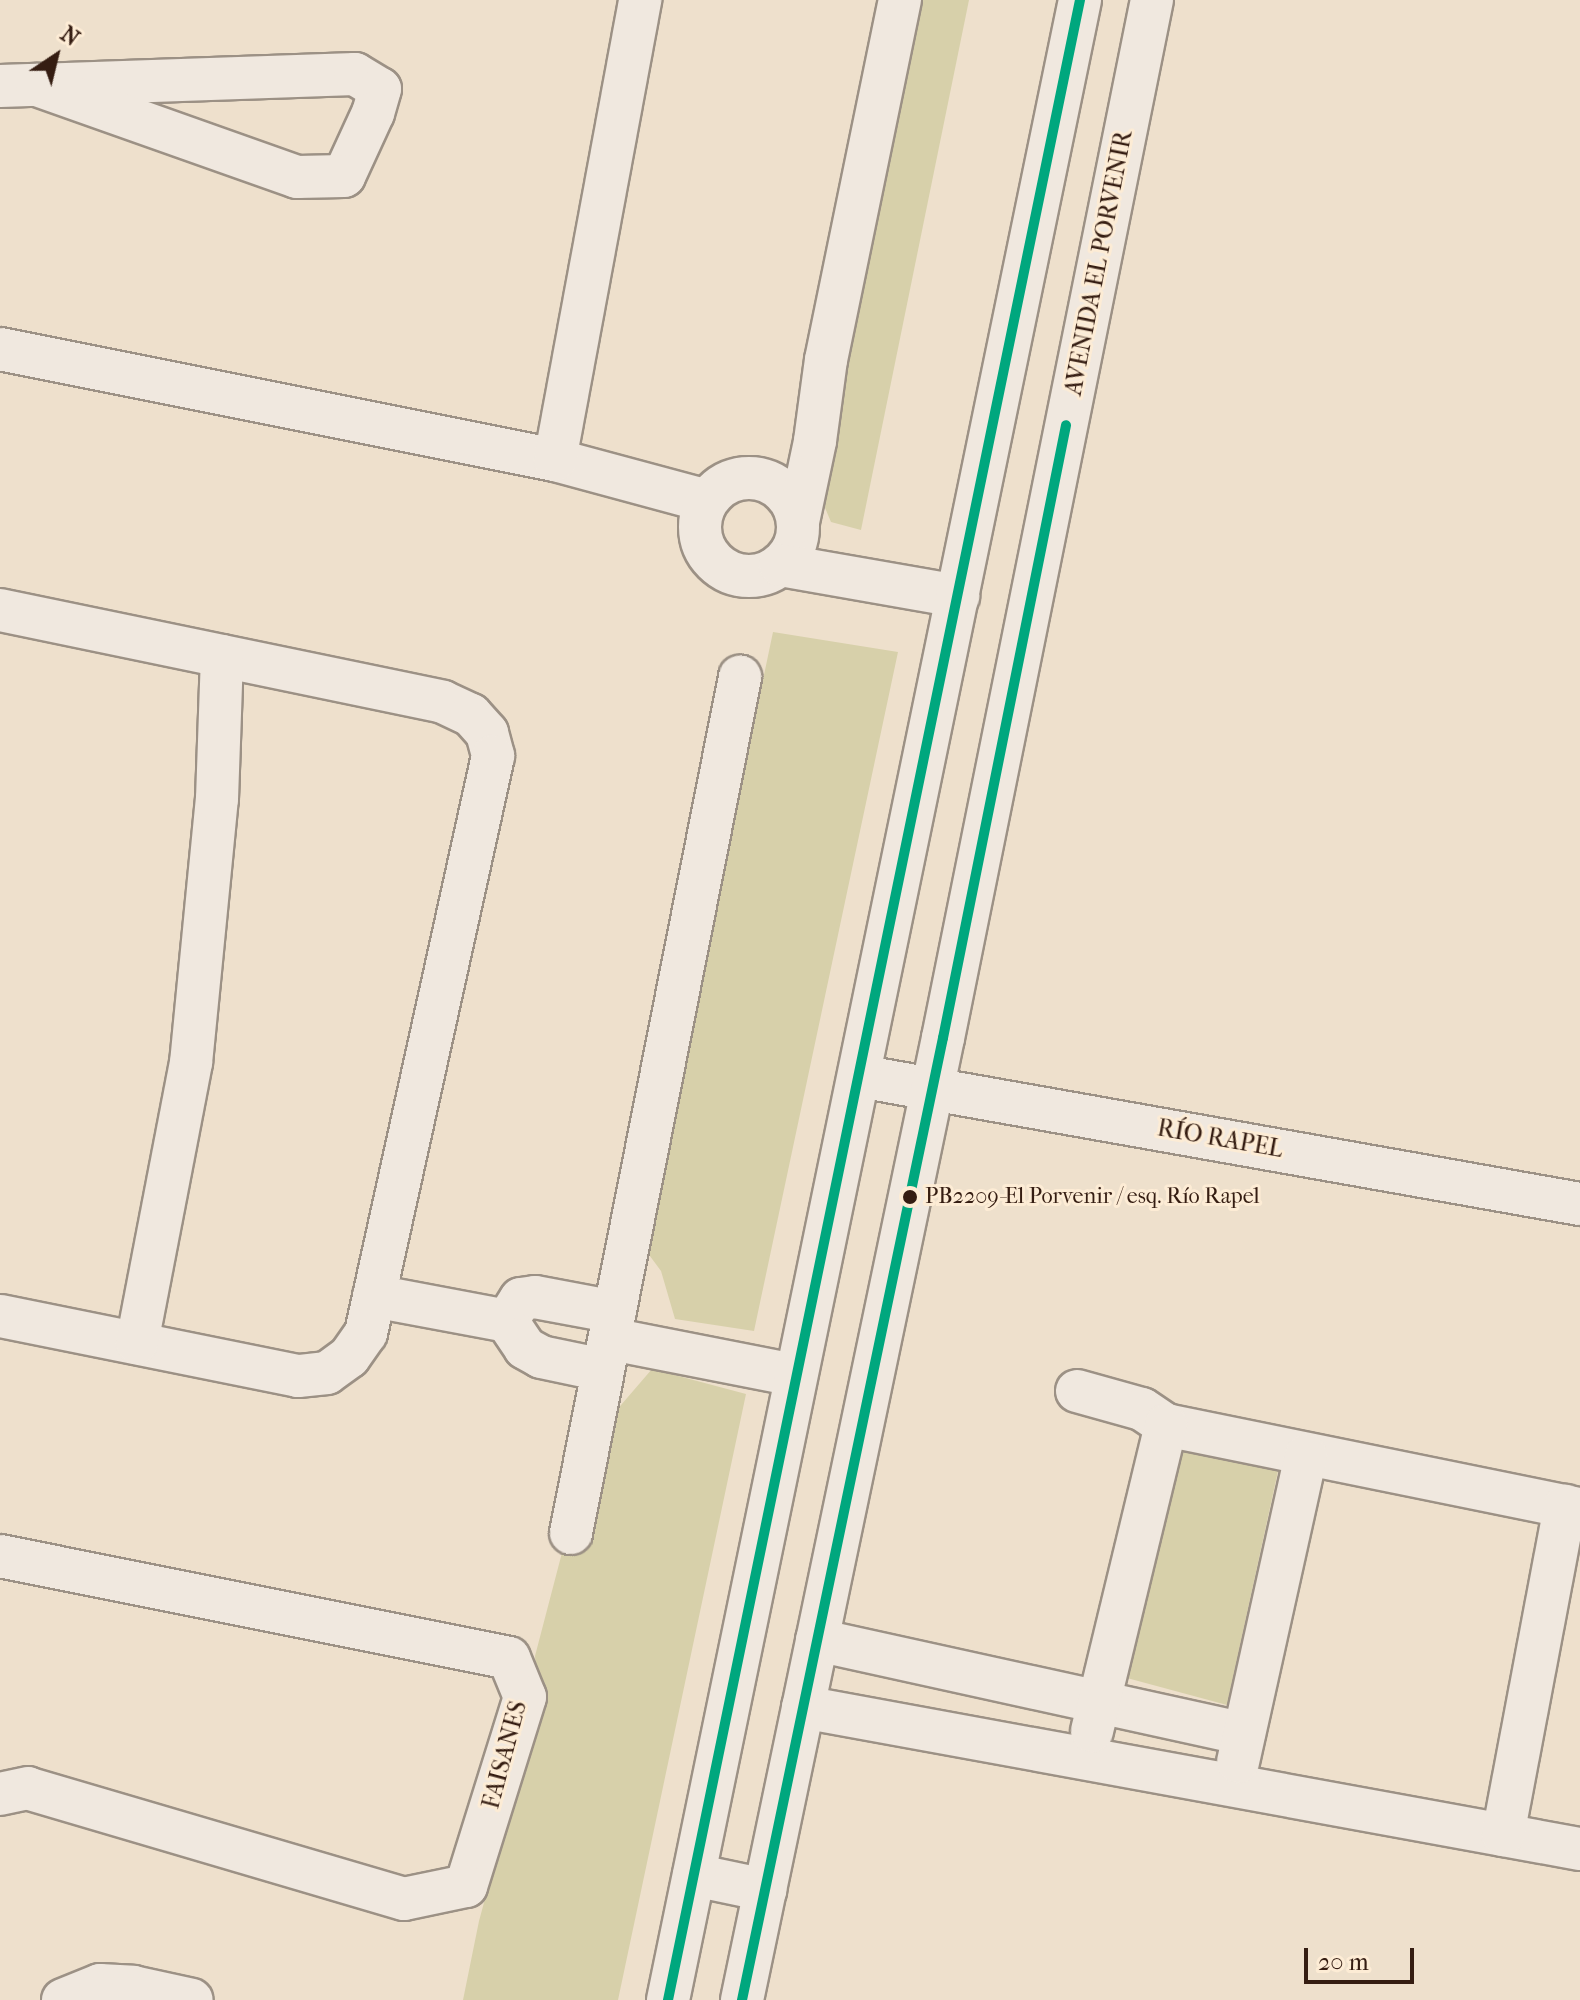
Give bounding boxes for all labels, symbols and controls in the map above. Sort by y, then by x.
north arrow [16,16,96,96]
text: N [55,21,84,52]
street label: AVENIDA EL PORVENIR [1059,128,1139,398]
street label: RÍO RAPEL [1155,1114,1285,1164]
place label: PB2209-El Porvenir / esq. Río Rapel [925,1184,1260,1210]
marker: PB2209-El Porvenir / esq. Río Rapel [902,1189,918,1205]
street label: FAISANES [477,1698,533,1812]
scale bar [1308,1932,1418,1982]
text: 20 m [1318,1948,1369,1976]

